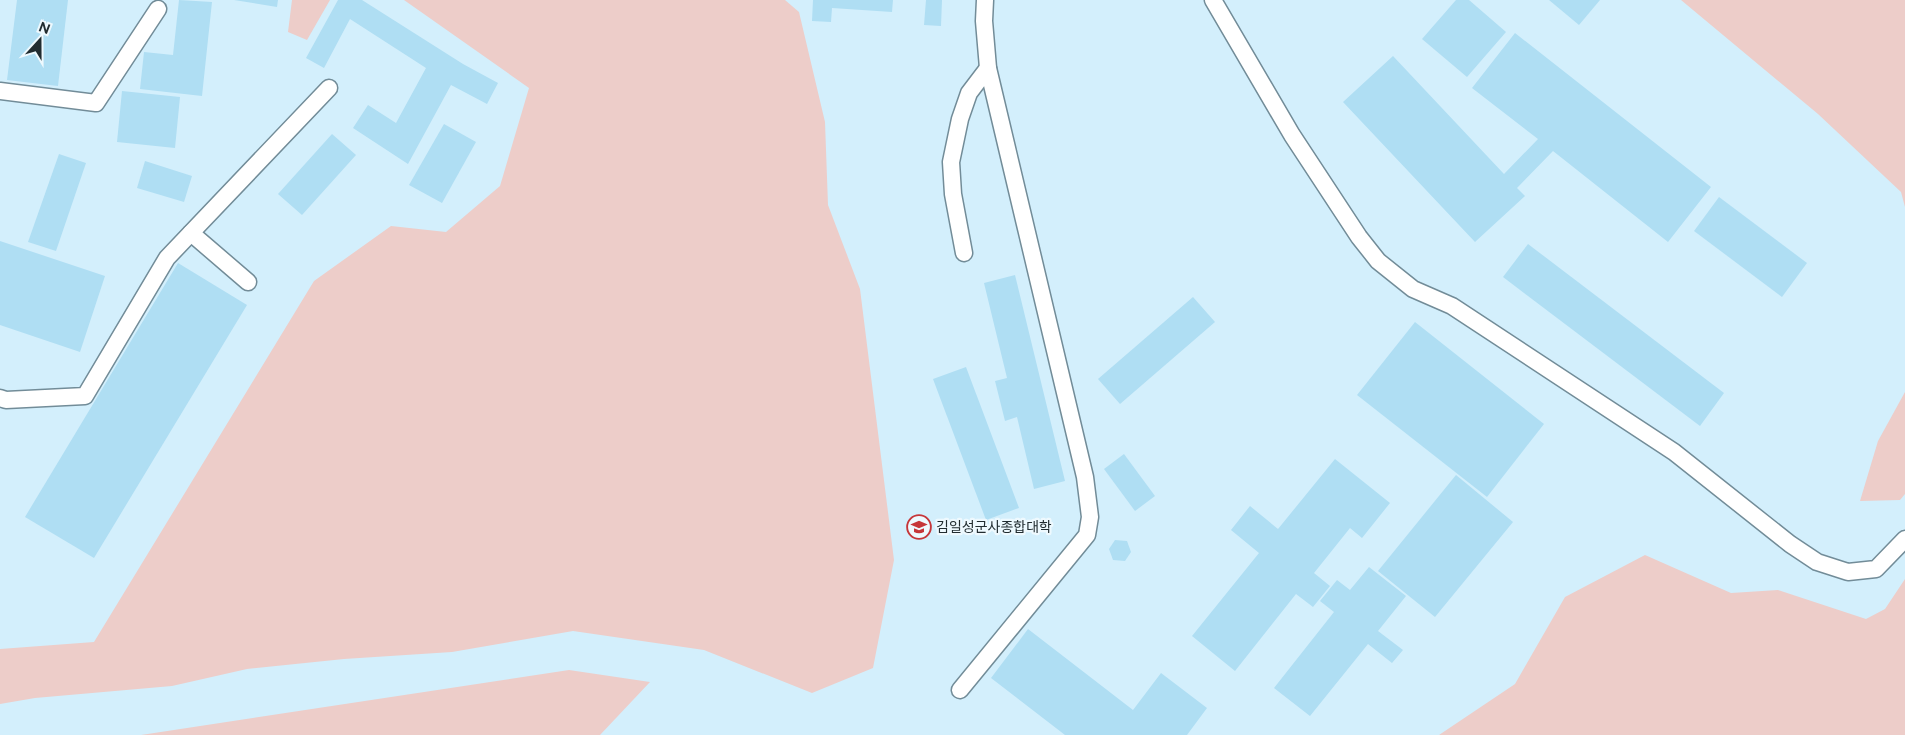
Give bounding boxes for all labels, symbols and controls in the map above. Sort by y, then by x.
north arrow [15,15,65,65]
text: N [36,18,53,38]
school or university icon: 김일성군사종합대학 [906,514,932,540]
place label: 김일성군사종합대학 [936,519,1052,536]

